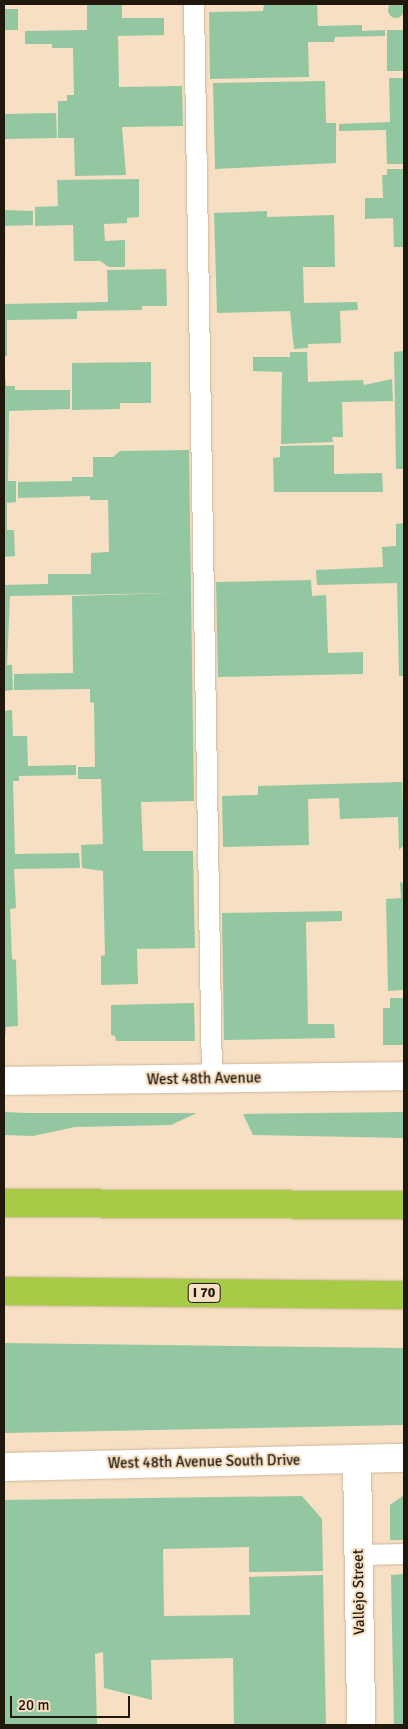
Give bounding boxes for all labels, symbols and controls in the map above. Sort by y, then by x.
street label: West 48th Avenue [147,1069,261,1089]
road number: I 70 [186,1282,222,1305]
street label: West 48th Avenue South Drive [108,1451,300,1473]
street label: Vallejo Street [349,1549,369,1635]
scale bar [12,1686,132,1718]
text: 20 m [18,1696,49,1714]

